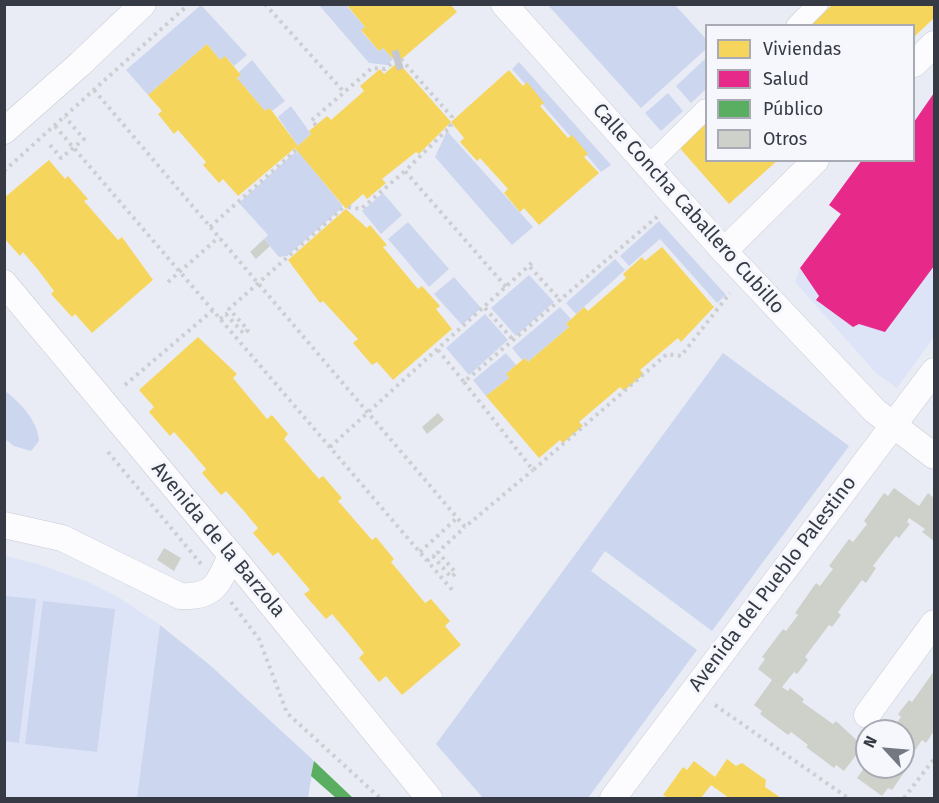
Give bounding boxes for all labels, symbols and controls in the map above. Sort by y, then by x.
legend [705,24,915,162]
text: Viviendas [763,38,841,60]
text: Salud [763,68,809,90]
text: Público [763,98,823,120]
street label: Calle Concha Caballero Cubillo [587,99,789,319]
text: Otros [763,128,807,150]
street label: Avenida de la Barzola [146,458,290,622]
street label: Avenida del Pueblo Palestino [684,472,862,696]
north arrow [855,719,915,779]
text: N [859,733,881,751]

